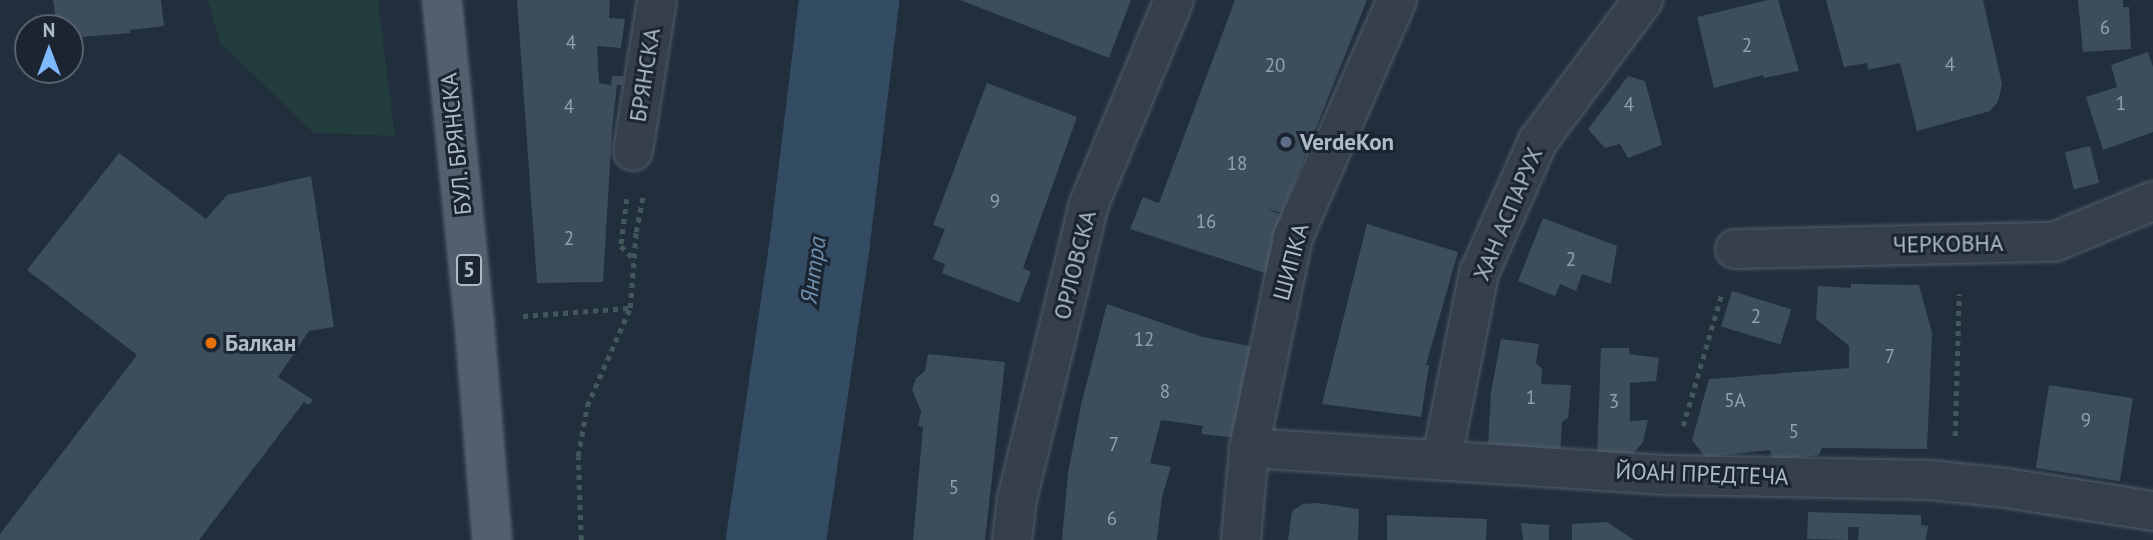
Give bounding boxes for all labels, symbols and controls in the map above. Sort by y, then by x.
north arrow [14,14,84,84]
house number: 6 [2100,17,2110,39]
text: N [43,18,55,42]
street label: БРЯНСКА [624,26,666,124]
house number: 4 [566,32,576,54]
house number: 2 [1742,35,1752,57]
house number: 4 [1945,54,1955,76]
house number: 20 [1265,55,1285,77]
street label: БУЛ. БРЯНСКА [435,71,477,217]
house number: 1 [2116,93,2126,115]
house number: 4 [1624,94,1634,116]
house number: 4 [564,96,574,118]
place label: VerdeKon [1300,128,1394,156]
marker: VerdeKon [1278,134,1294,150]
street label: ХАН АСПАРУХ [1467,143,1549,285]
house number: 18 [1227,153,1247,175]
house number: 9 [990,191,1000,213]
street label: ОРЛОВСКА [1048,208,1102,322]
house number: 16 [1196,211,1216,233]
street label: ШИПКА [1268,221,1314,303]
house number: 2 [564,228,574,250]
street label: ЧЕРКОВНА [1892,229,2004,259]
water label: Янтра [794,234,832,306]
house number: 2 [1566,249,1576,271]
road number: 5 [455,252,483,288]
house number: 2 [1751,306,1761,328]
place label: Балкан [225,329,296,357]
house number: 12 [1134,329,1154,351]
marker: Балкан [203,335,219,351]
house number: 7 [1885,346,1895,368]
house number: 8 [1160,381,1170,403]
house number: 1 [1526,387,1536,409]
house number: 5A [1724,390,1746,412]
house number: 3 [1609,391,1619,413]
house number: 9 [2081,410,2091,432]
house number: 5 [1789,421,1799,443]
house number: 7 [1109,434,1119,456]
street label: ЙОАН ПРЕДТЕЧА [1615,457,1789,491]
house number: 5 [949,477,959,499]
house number: 6 [1107,508,1117,530]

